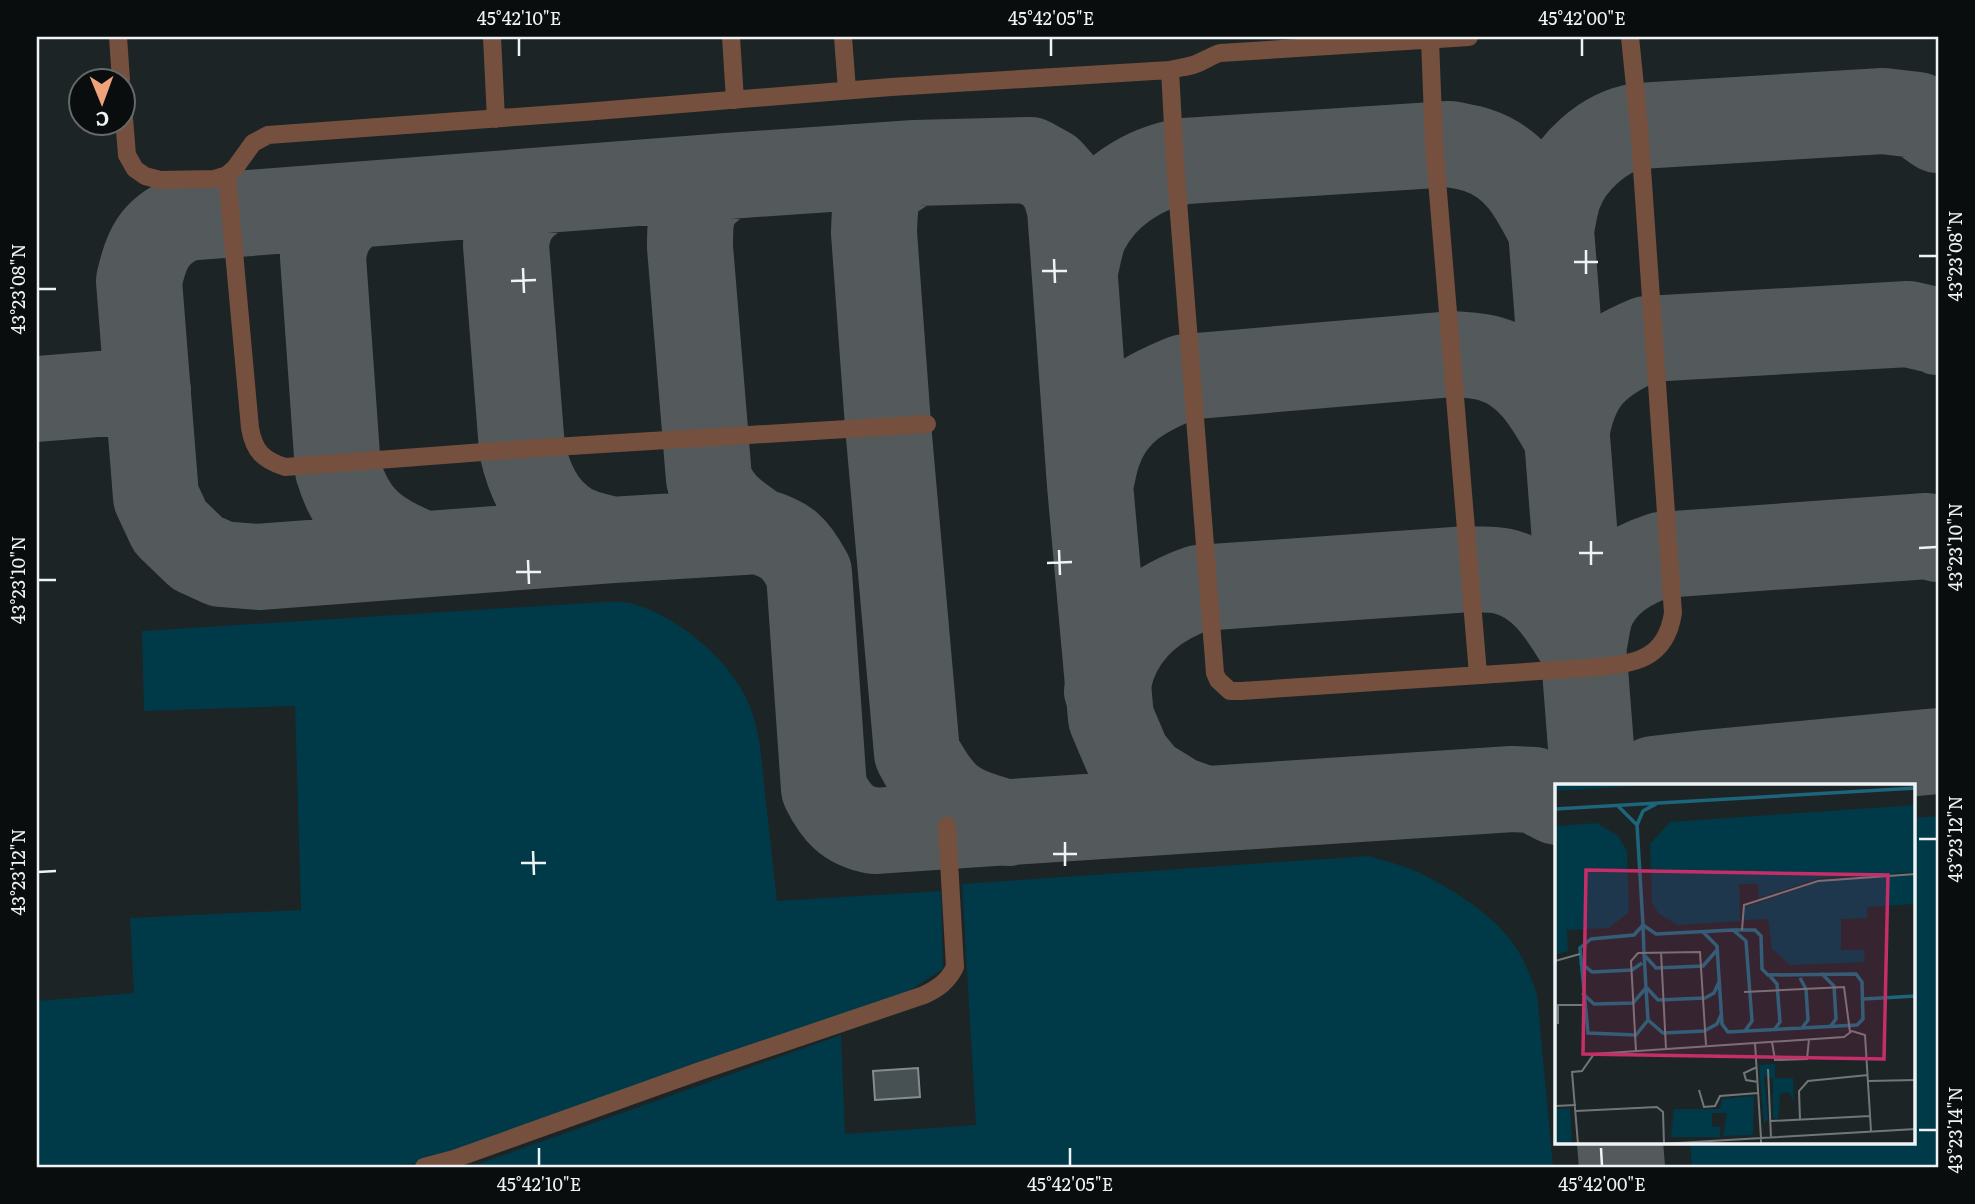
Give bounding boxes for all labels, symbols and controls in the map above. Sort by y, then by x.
text: 45°42'10"E [477,4,561,31]
text: 45°42'05"E [1008,4,1094,31]
text: 45°42'00"E [1538,4,1626,31]
north arrow [66,66,136,136]
text: С [95,106,109,134]
text: 43°23'08"N [1941,210,1968,302]
text: 43°23'08"N [4,243,31,335]
text: 43°23'10"N [1941,503,1968,591]
text: 43°23'10"N [4,536,31,624]
inset map [1555,784,1916,1144]
text: 43°23'12"N [1941,795,1968,883]
text: 43°23'12"N [4,828,31,916]
text: 43°23'14"N [1941,1086,1968,1174]
text: 45°42'10"E [497,1170,581,1197]
text: 45°42'05"E [1027,1170,1113,1197]
text: 45°42'00"E [1558,1170,1646,1197]

